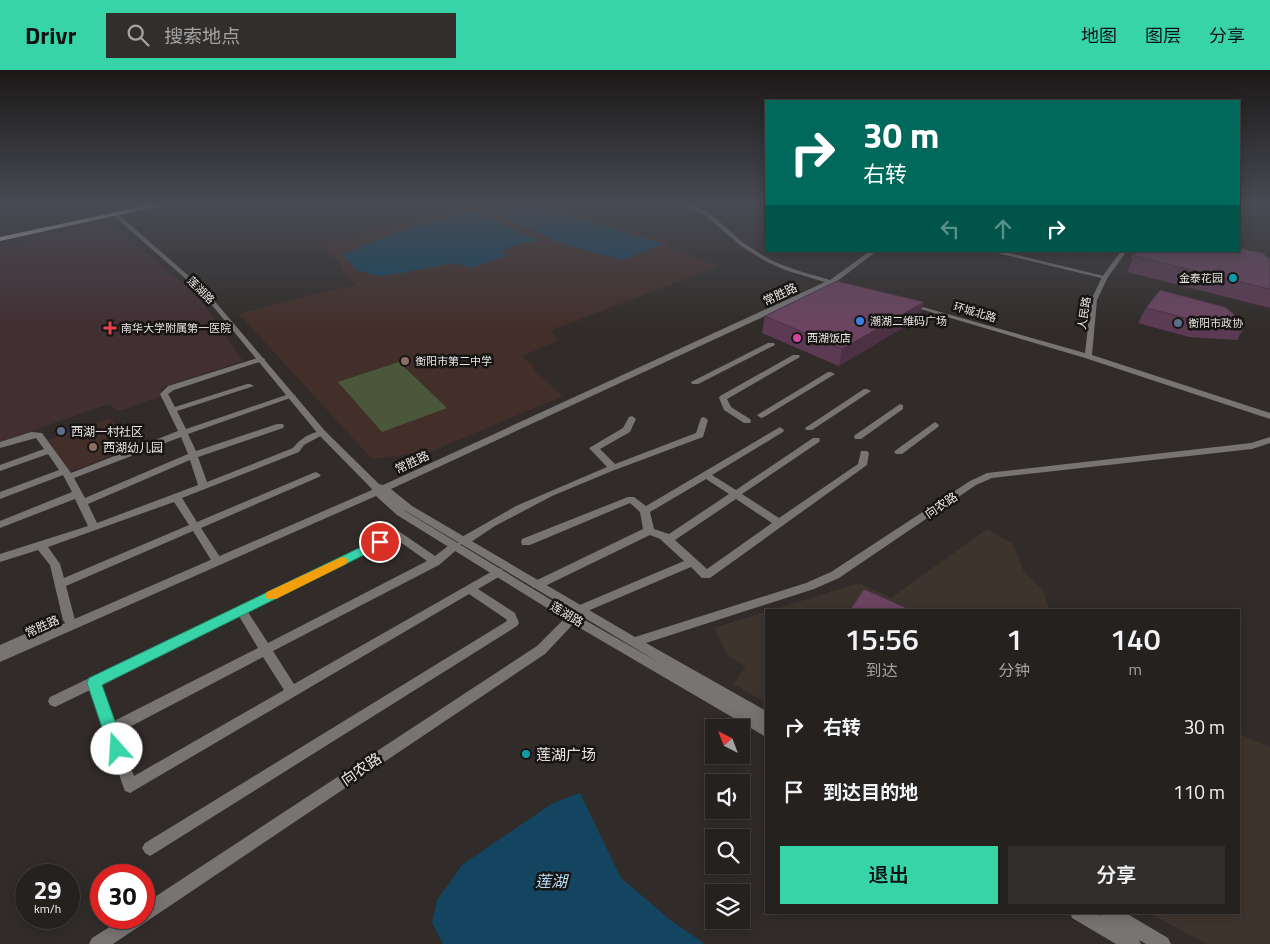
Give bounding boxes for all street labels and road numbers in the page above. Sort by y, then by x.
street label: 莲湖路 [184,273,218,307]
street label: 常胜路 [760,278,800,310]
street label: 人民路 [1074,295,1094,331]
street label: 环城北路 [952,298,998,326]
street label: 常胜路 [392,446,432,478]
street label: 向农路 [921,487,961,523]
street label: 莲湖路 [547,597,587,631]
street label: 常胜路 [22,610,62,642]
street label: 向农路 [336,747,386,791]

